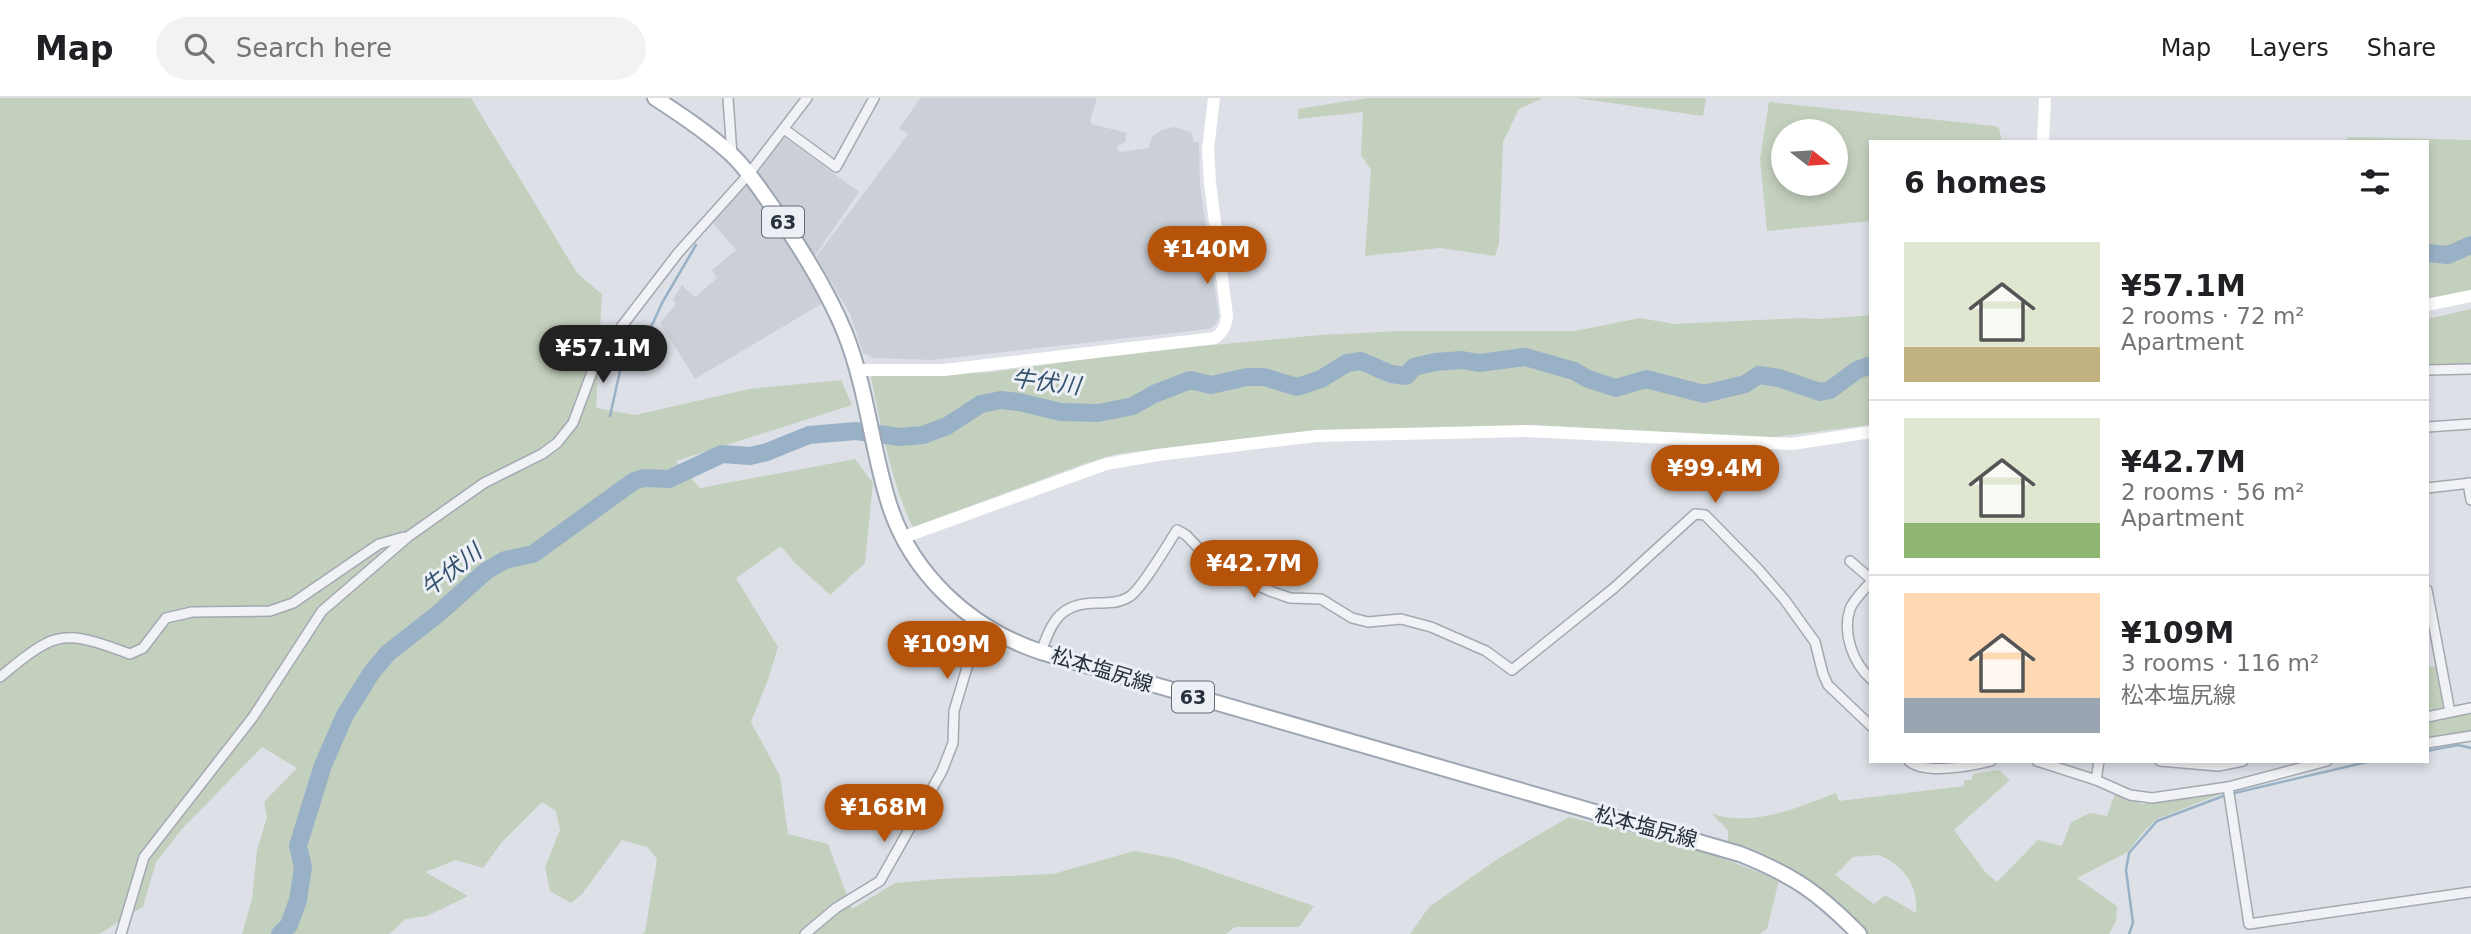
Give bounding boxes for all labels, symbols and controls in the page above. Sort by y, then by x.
search box [156,17,646,80]
text: Map [35,29,114,68]
icon: search [180,29,218,67]
text: Search here [236,33,392,63]
text: Map [2161,34,2211,62]
text: Layers [2249,34,2329,62]
text: Share [2367,34,2436,62]
north arrow [1771,119,1848,196]
map controls [1771,119,1848,196]
icon: filters [2356,163,2394,201]
text: 6 homes [1904,165,2047,200]
road number: 63 [762,206,804,238]
pin: ¥140M [1158,226,1256,286]
text: ¥140M [1164,236,1250,262]
text: ¥57.1M [2121,268,2246,303]
icon: home [1960,270,2044,354]
text: 2 rooms · 72 m² [2121,303,2305,329]
pin: ¥57.1M [546,326,660,385]
text: Apartment [2121,329,2244,355]
text: ¥57.1M [555,335,651,361]
water label: 牛伏川 [1010,365,1085,399]
text: ¥42.7M [2121,444,2246,479]
pin: ¥99.4M [1658,446,1772,505]
icon: home [1960,446,2044,530]
text: ¥99.4M [1667,455,1763,481]
text: 2 rooms · 56 m² [2121,479,2305,505]
text: Apartment [2121,505,2244,531]
water label: 牛伏川 [416,537,489,601]
pin: ¥42.7M [1197,540,1311,600]
text: ¥42.7M [1206,550,1302,576]
text: ¥109M [2121,615,2234,650]
icon: home [1960,621,2044,705]
pin: ¥109M [898,622,996,681]
text: ¥109M [904,631,990,657]
street label: 松本塩尻線 [1048,643,1156,697]
text: 3 rooms · 116 m² [2121,650,2319,676]
road number: 63 [1172,682,1214,712]
text: 松本塩尻線 [2121,682,2236,708]
pin: ¥168M [835,784,933,844]
text: ¥168M [841,794,927,820]
street label: 松本塩尻線 [1592,802,1700,852]

